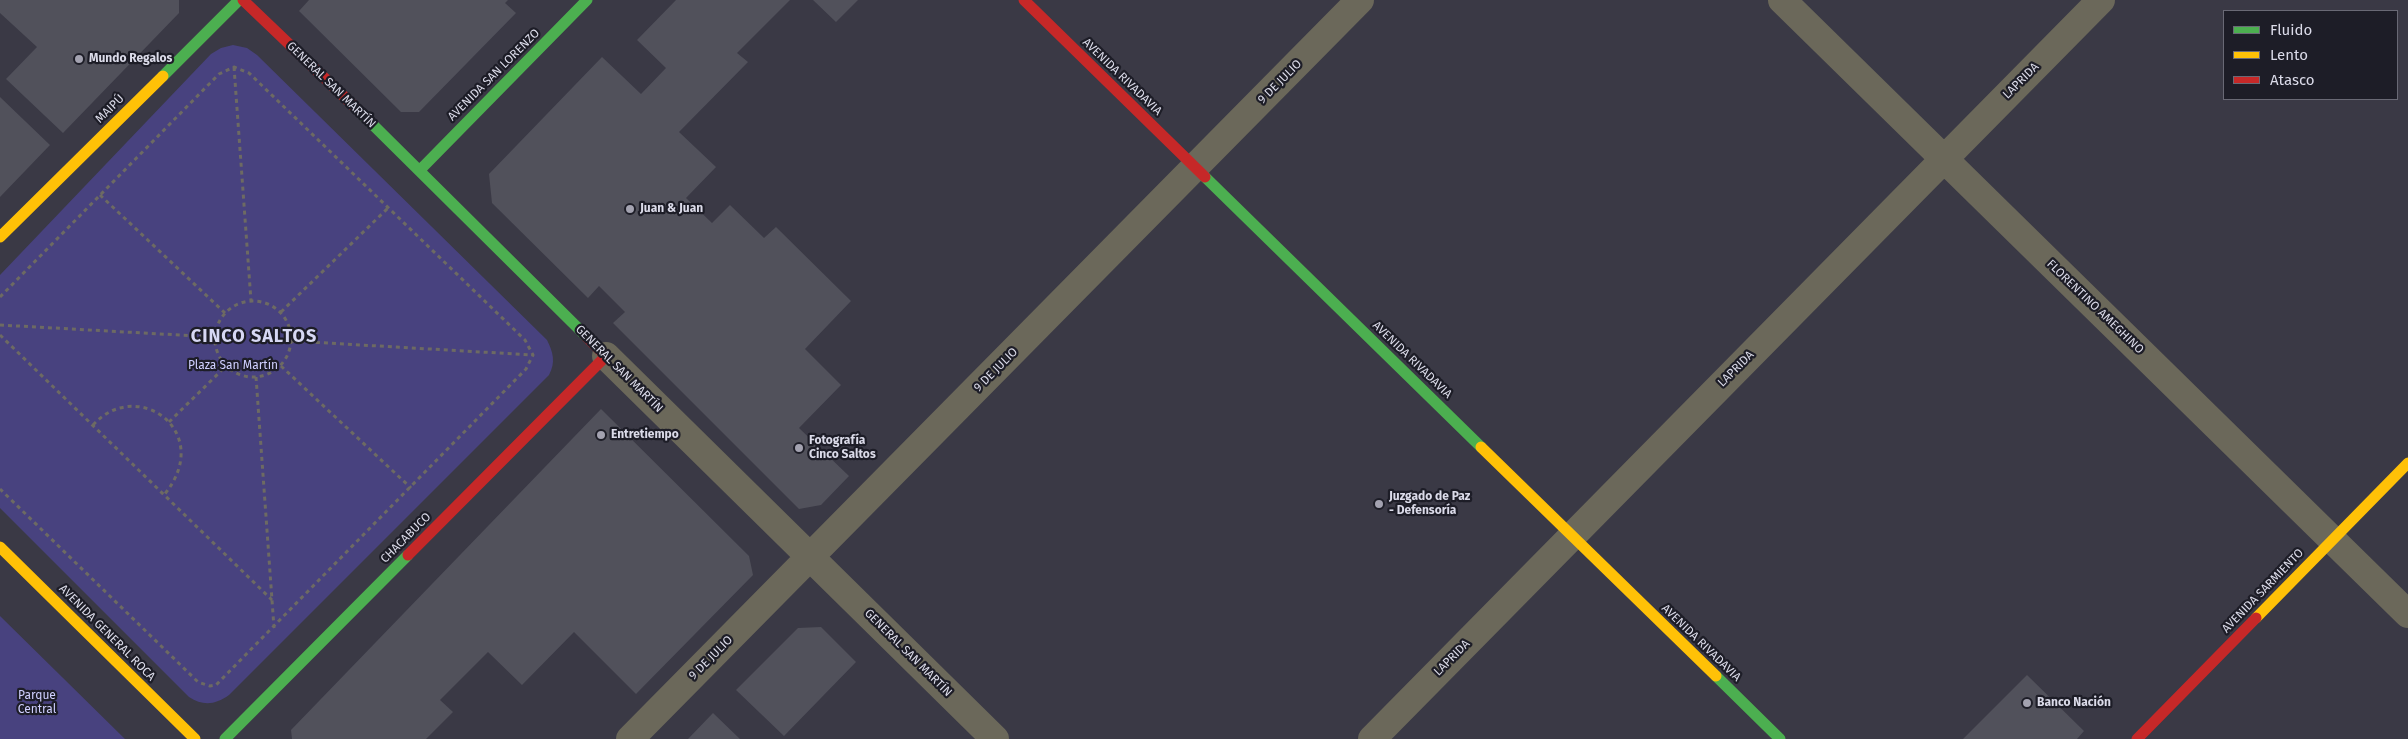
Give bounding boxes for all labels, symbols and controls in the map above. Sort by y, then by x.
legend [2223,10,2398,100]
text: Fluido [2270,21,2312,39]
street label: AVENIDA SAN LORENZO [445,26,543,124]
street label: AVENIDA RIVADAVIA [1079,35,1165,119]
street label: GENERAL SAN MARTÍN [284,39,378,131]
text: Lento [2270,46,2308,64]
place label: Mundo Regalos [89,52,172,66]
marker: Mundo Regalos [73,53,85,65]
street label: 9 DE JULIO [1255,57,1305,107]
street label: LAPRIDA [2000,60,2042,102]
text: Atasco [2270,71,2315,89]
street label: MAIPÚ [93,92,127,126]
place label: Juan & Juan [640,202,703,216]
marker: Juan & Juan [624,203,636,215]
street label: FLORENTINO AMEGHINO [2044,257,2146,357]
street label: AVENIDA RIVADAVIA [1369,318,1455,402]
street label: GENERAL SAN MARTÍN [572,322,666,416]
district label: CINCO SALTOS [189,326,319,348]
street label: 9 DE JULIO [971,345,1021,395]
street label: LAPRIDA [1715,348,1757,390]
park label: Plaza San Martín [188,359,278,373]
place label: Entretiempo [611,428,679,442]
marker: Entretiempo [595,429,607,441]
place label: Fotografía Cinco Saltos [809,434,876,462]
marker: Fotografía Cinco Saltos [793,442,805,454]
place label: Juzgado de Paz - Defensoría [1389,490,1470,518]
marker: Juzgado de Paz - Defensoría [1373,498,1385,510]
street label: CHACABUCO [378,510,434,566]
street label: AVENIDA SARMIENTO [2219,546,2307,636]
street label: AVENIDA GENERAL ROCA [56,582,158,684]
street label: AVENIDA RIVADAVIA [1658,601,1744,685]
street label: GENERAL SAN MARTÍN [861,606,955,700]
street label: 9 DE JULIO [686,633,736,683]
street label: LAPRIDA [1431,637,1473,679]
park label: Parque Central [18,689,56,717]
place label: Banco Nación [2037,696,2111,710]
marker: Banco Nación [2021,697,2033,709]

